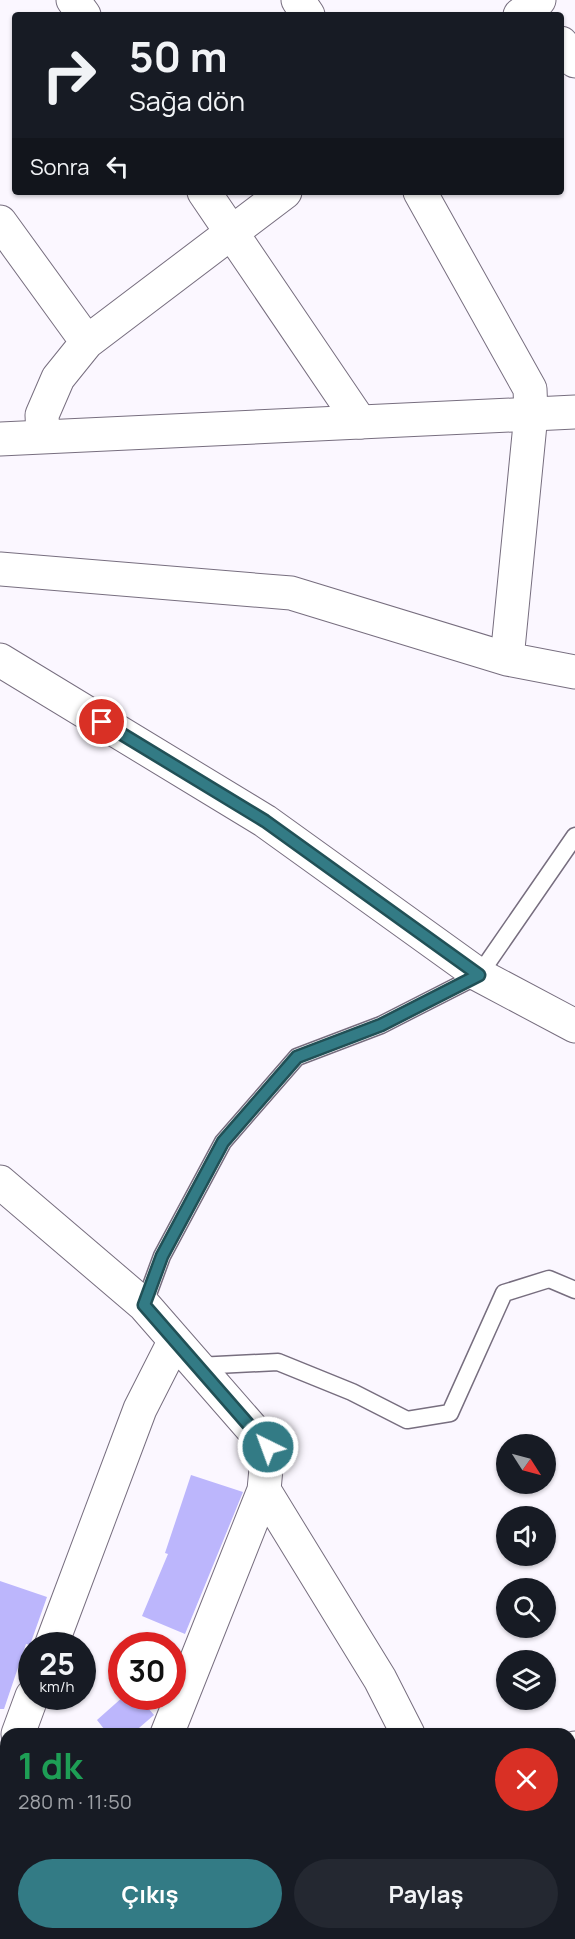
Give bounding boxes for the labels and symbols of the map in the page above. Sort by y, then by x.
pin [76,696,127,747]
position arrow [236,1415,300,1479]
north arrow [496,1434,556,1494]
speed limit sign: 30 [108,1632,186,1710]

